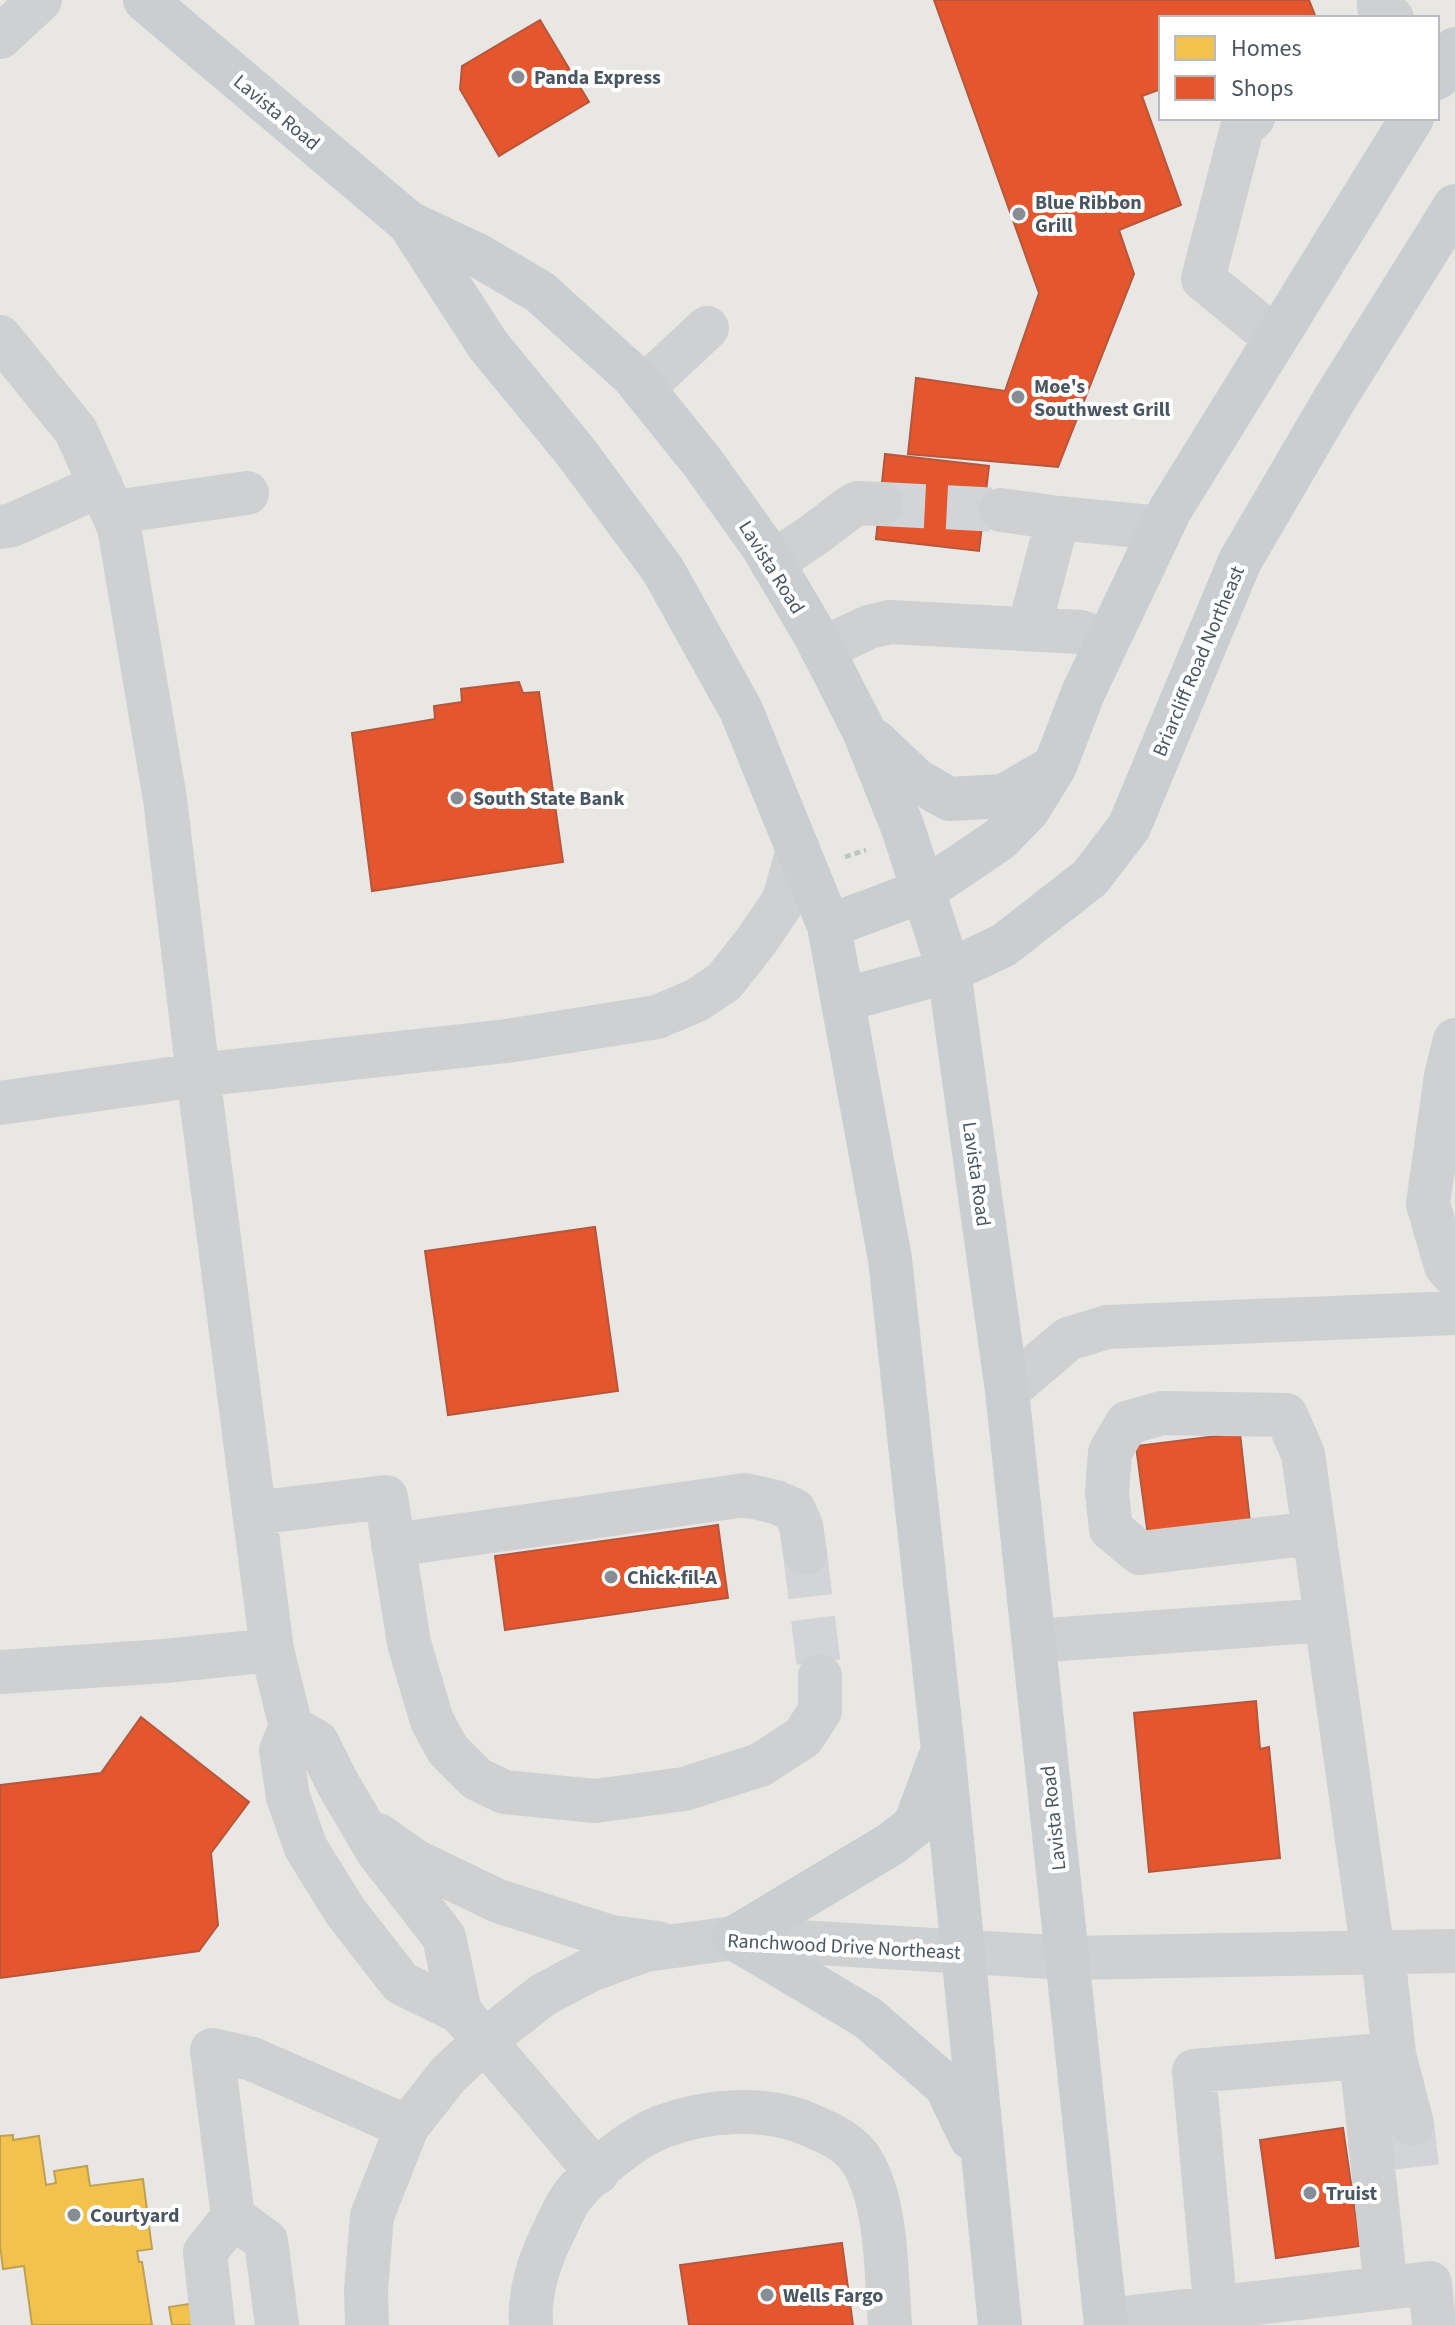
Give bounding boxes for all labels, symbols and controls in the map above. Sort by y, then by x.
legend [1159,16,1439,120]
text: Homes [1231,31,1302,66]
place label: Panda Express [534,64,661,92]
street label: Lavista Road [227,68,326,157]
marker: Panda Express [509,68,527,86]
text: Shops [1231,71,1293,106]
place label: Blue Ribbon Grill [1035,189,1142,240]
marker: Blue Ribbon Grill [1010,205,1028,223]
place label: Moe's Southwest Grill [1034,373,1170,424]
marker: Moe's Southwest Grill [1009,388,1027,406]
street label: Lavista Road [731,515,811,620]
street label: Briarcliff Road Northeast [1146,561,1252,761]
place label: South State Bank [473,785,624,813]
marker: South State Bank [448,789,466,807]
street label: Lavista Road [955,1120,997,1228]
place label: Chick-fil-A [627,1564,718,1592]
marker: Chick-fil-A [602,1568,620,1586]
street label: Lavista Road [1035,1764,1073,1872]
street label: Ranchwood Drive Northeast [727,1927,962,1967]
place label: Truist [1326,2180,1378,2208]
marker: Truist [1301,2184,1319,2202]
place label: Courtyard [90,2202,180,2230]
marker: Courtyard [65,2206,83,2224]
place label: Wells Fargo [783,2282,883,2310]
marker: Wells Fargo [758,2286,776,2304]

